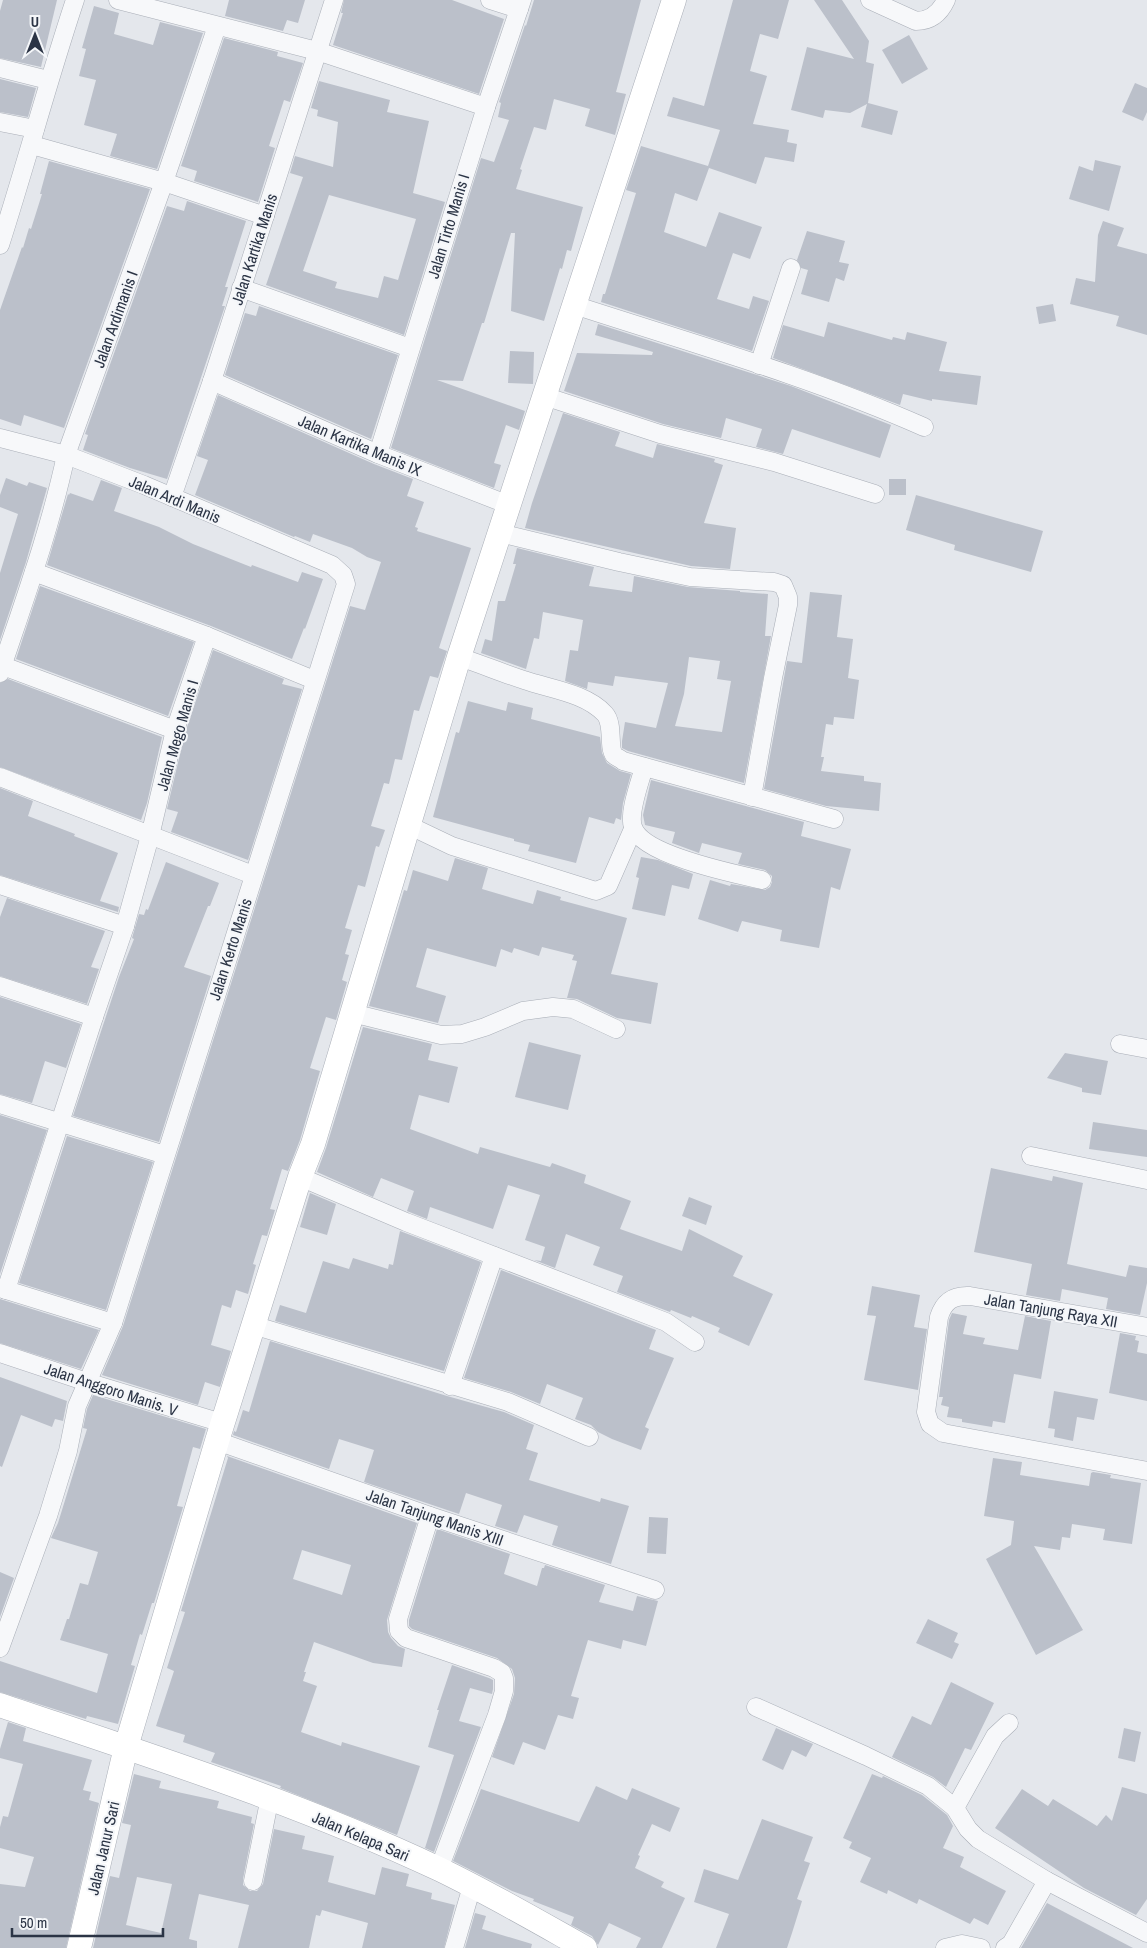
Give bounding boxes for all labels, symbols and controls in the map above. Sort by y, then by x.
north arrow [10,10,60,60]
text: U [31,13,39,31]
street label: Jalan Tirto Manis I [422,171,474,281]
street label: Jalan Kartika Manis [226,190,282,308]
street label: Jalan Ardimanis I [87,268,143,370]
street label: Jalan Kartika Manis IX [295,409,425,481]
street label: Jalan Ardi Manis [126,470,224,528]
street label: Jalan Mego Manis I [151,677,203,793]
street label: Jalan Kerto Manis [203,895,257,1003]
street label: Jalan Tanjung Raya XII [983,1287,1119,1333]
street label: Jalan Anggoro Manis. V [41,1357,181,1421]
street label: Jalan Tanjung Manis XIII [363,1483,507,1551]
street label: Jalan Janur Sari [82,1799,124,1897]
street label: Jalan Kelapa Sari [309,1806,413,1866]
scale bar [12,1906,164,1938]
text: 50 m [20,1912,47,1933]

